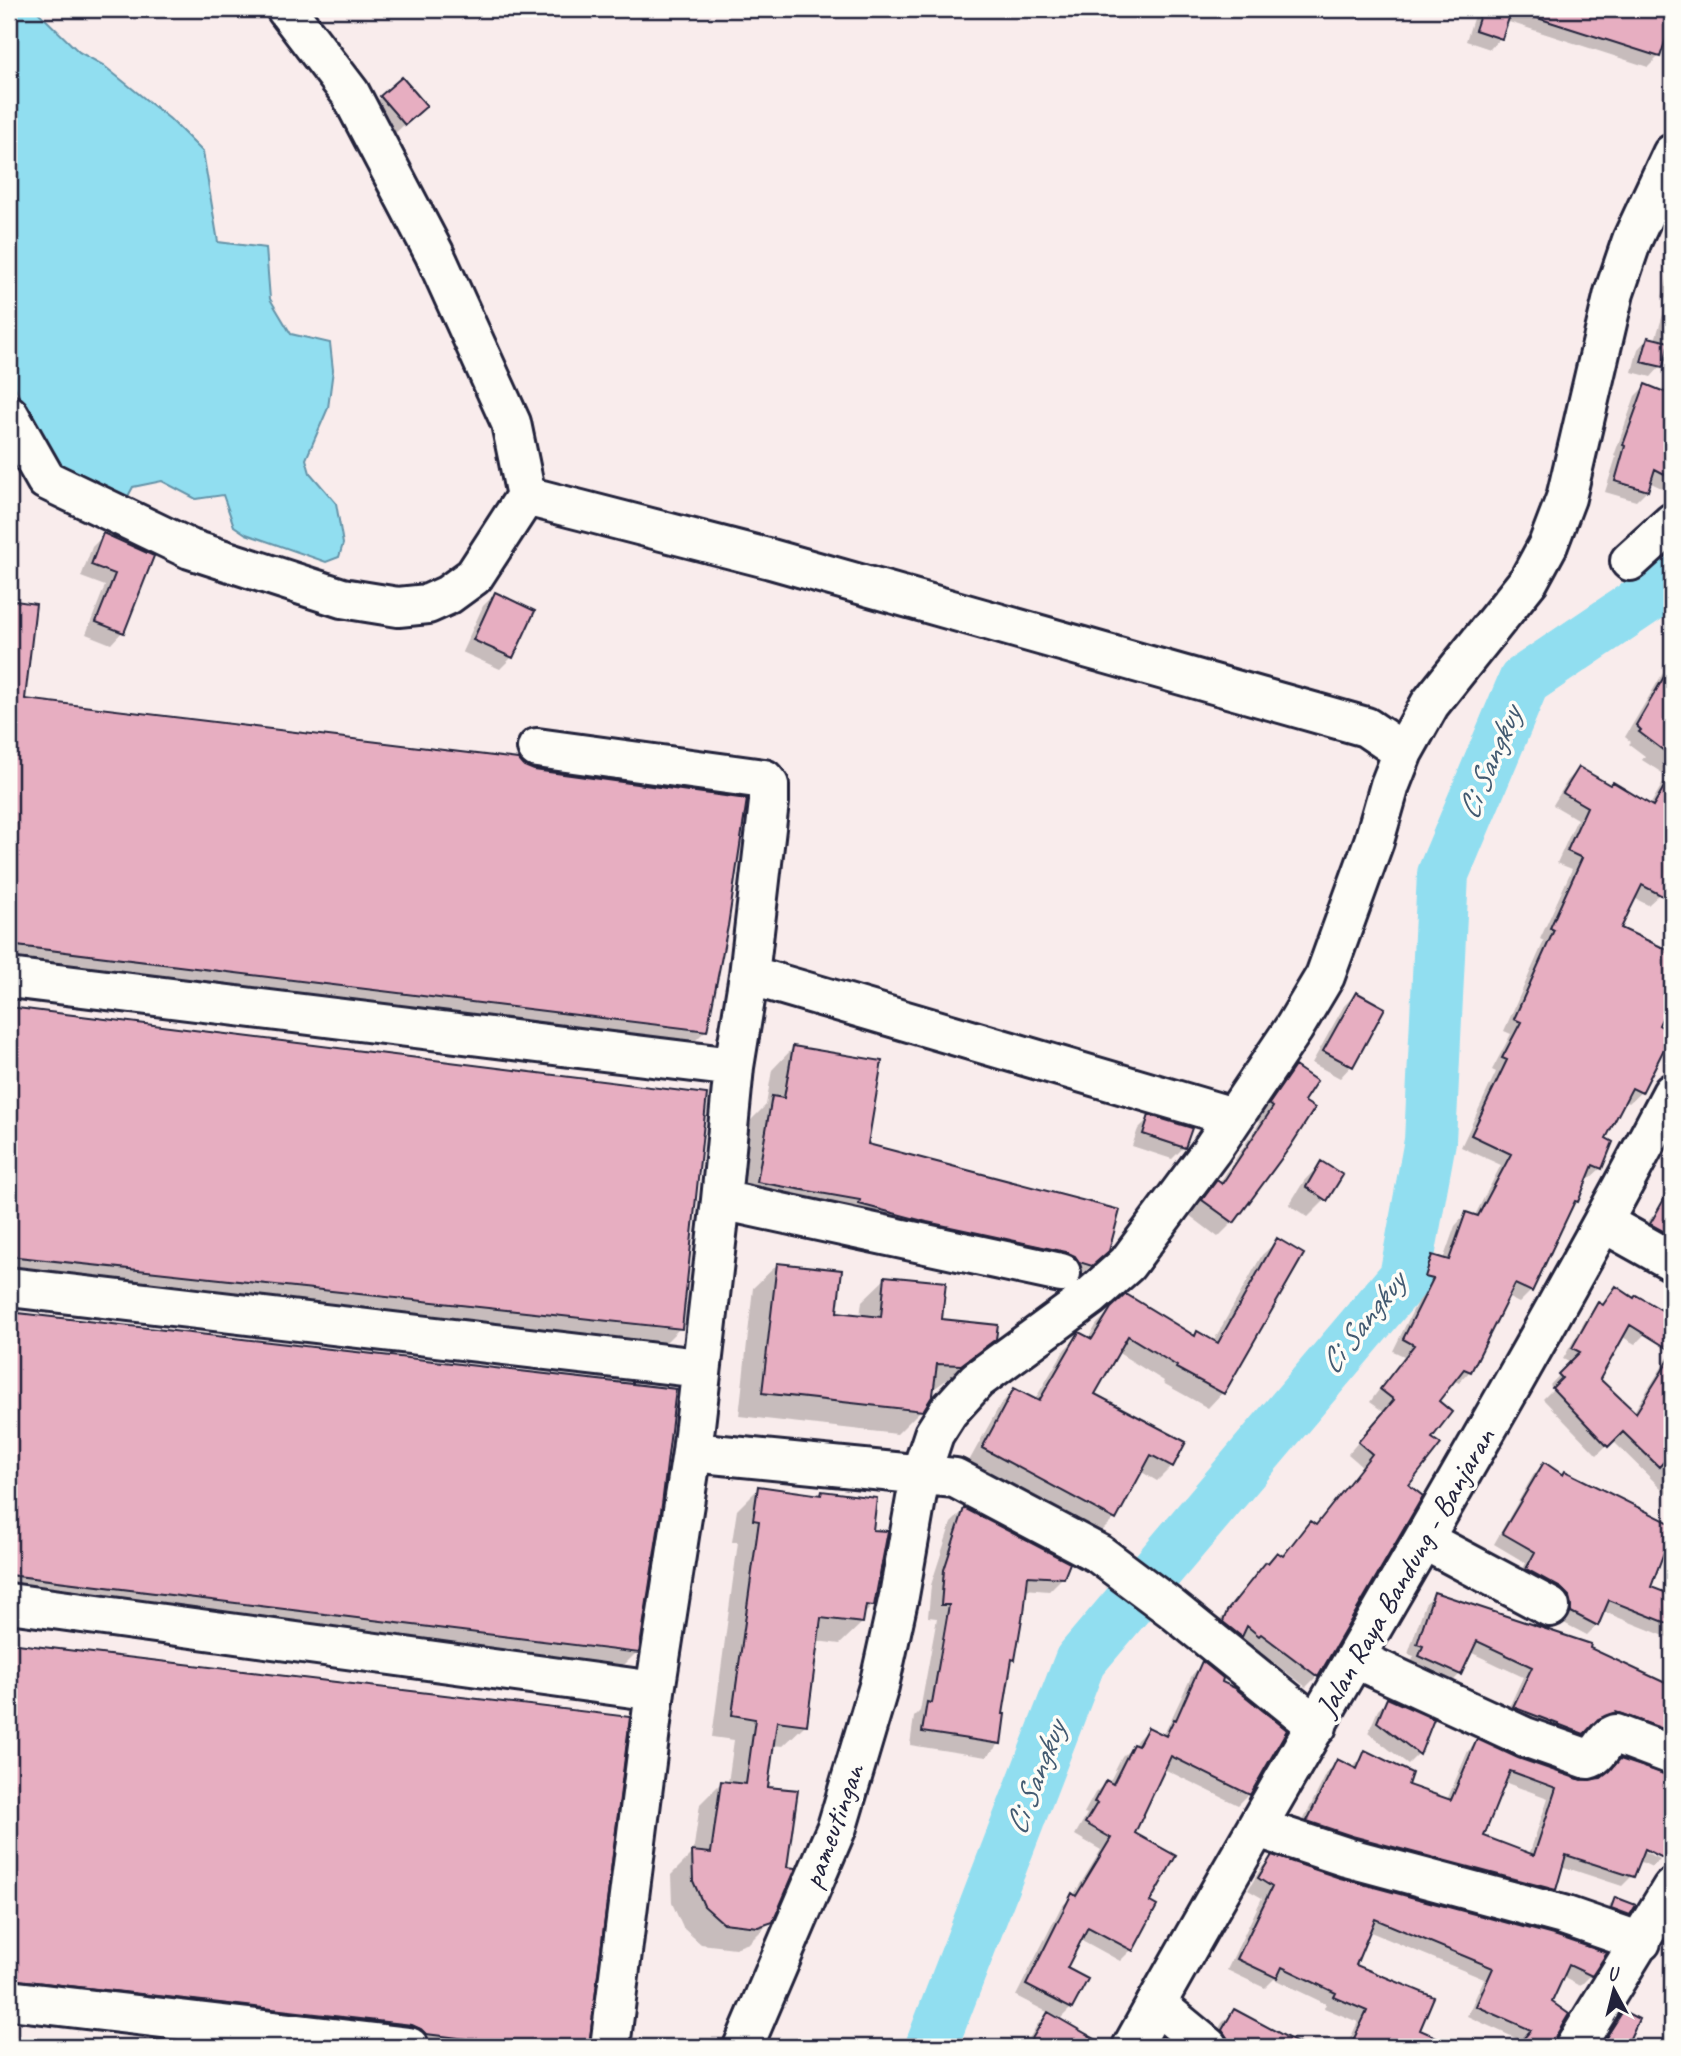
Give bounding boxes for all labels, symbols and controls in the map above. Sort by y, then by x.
water label: Ci Sangkuy [1447,696,1533,825]
water label: Ci Sangkuy [1310,1260,1417,1382]
street label: Jalan Raya Bandung - Banjaran [1306,1420,1504,1725]
water label: Ci Sangkuy [995,1711,1077,1840]
street label: pameutingan [793,1758,873,1893]
north arrow [1580,1954,1650,2024]
text: U [1606,1961,1622,1987]

